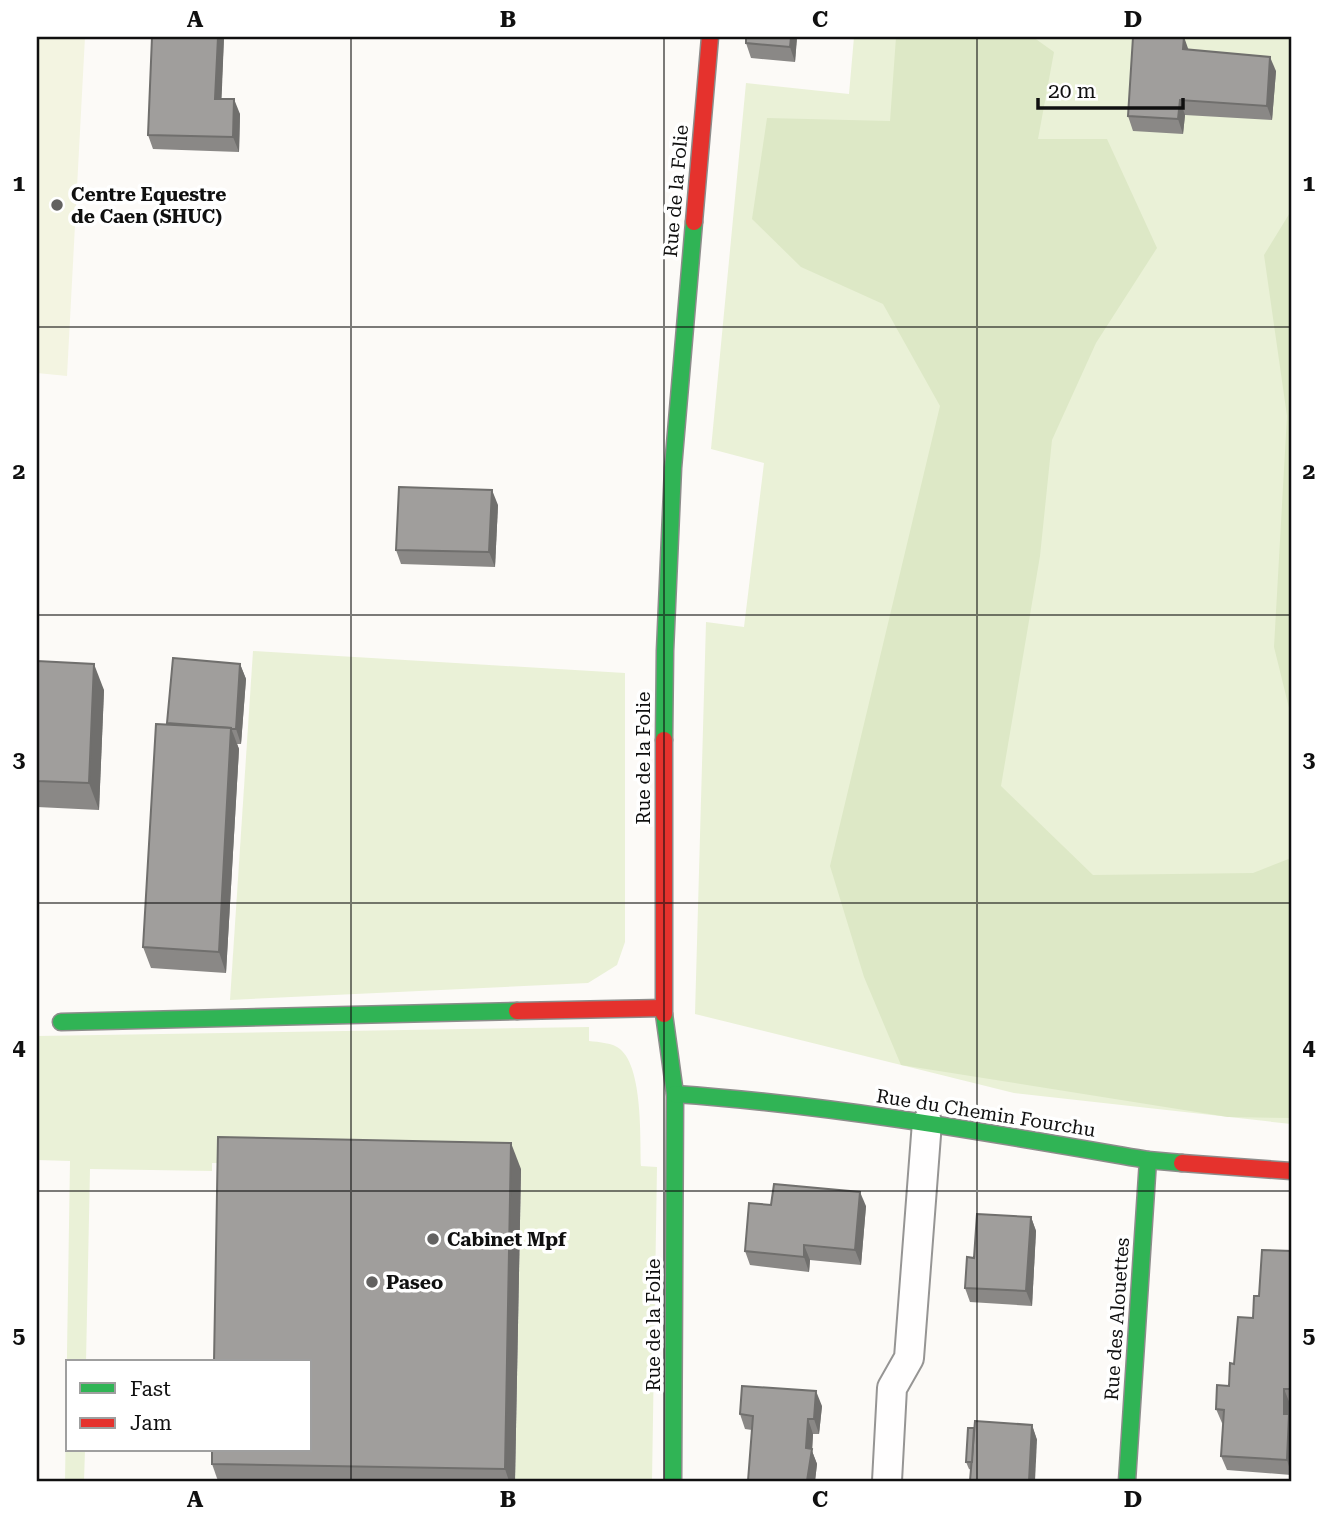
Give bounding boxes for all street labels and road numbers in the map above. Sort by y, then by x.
street label: Rue de la Folie [659,124,693,258]
street label: Rue de la Folie [632,692,655,824]
street label: Rue du Chemin Fourchu [875,1084,1097,1142]
street label: Rue des Alouettes [1100,1237,1134,1401]
street label: Rue de la Folie [642,1259,665,1391]

